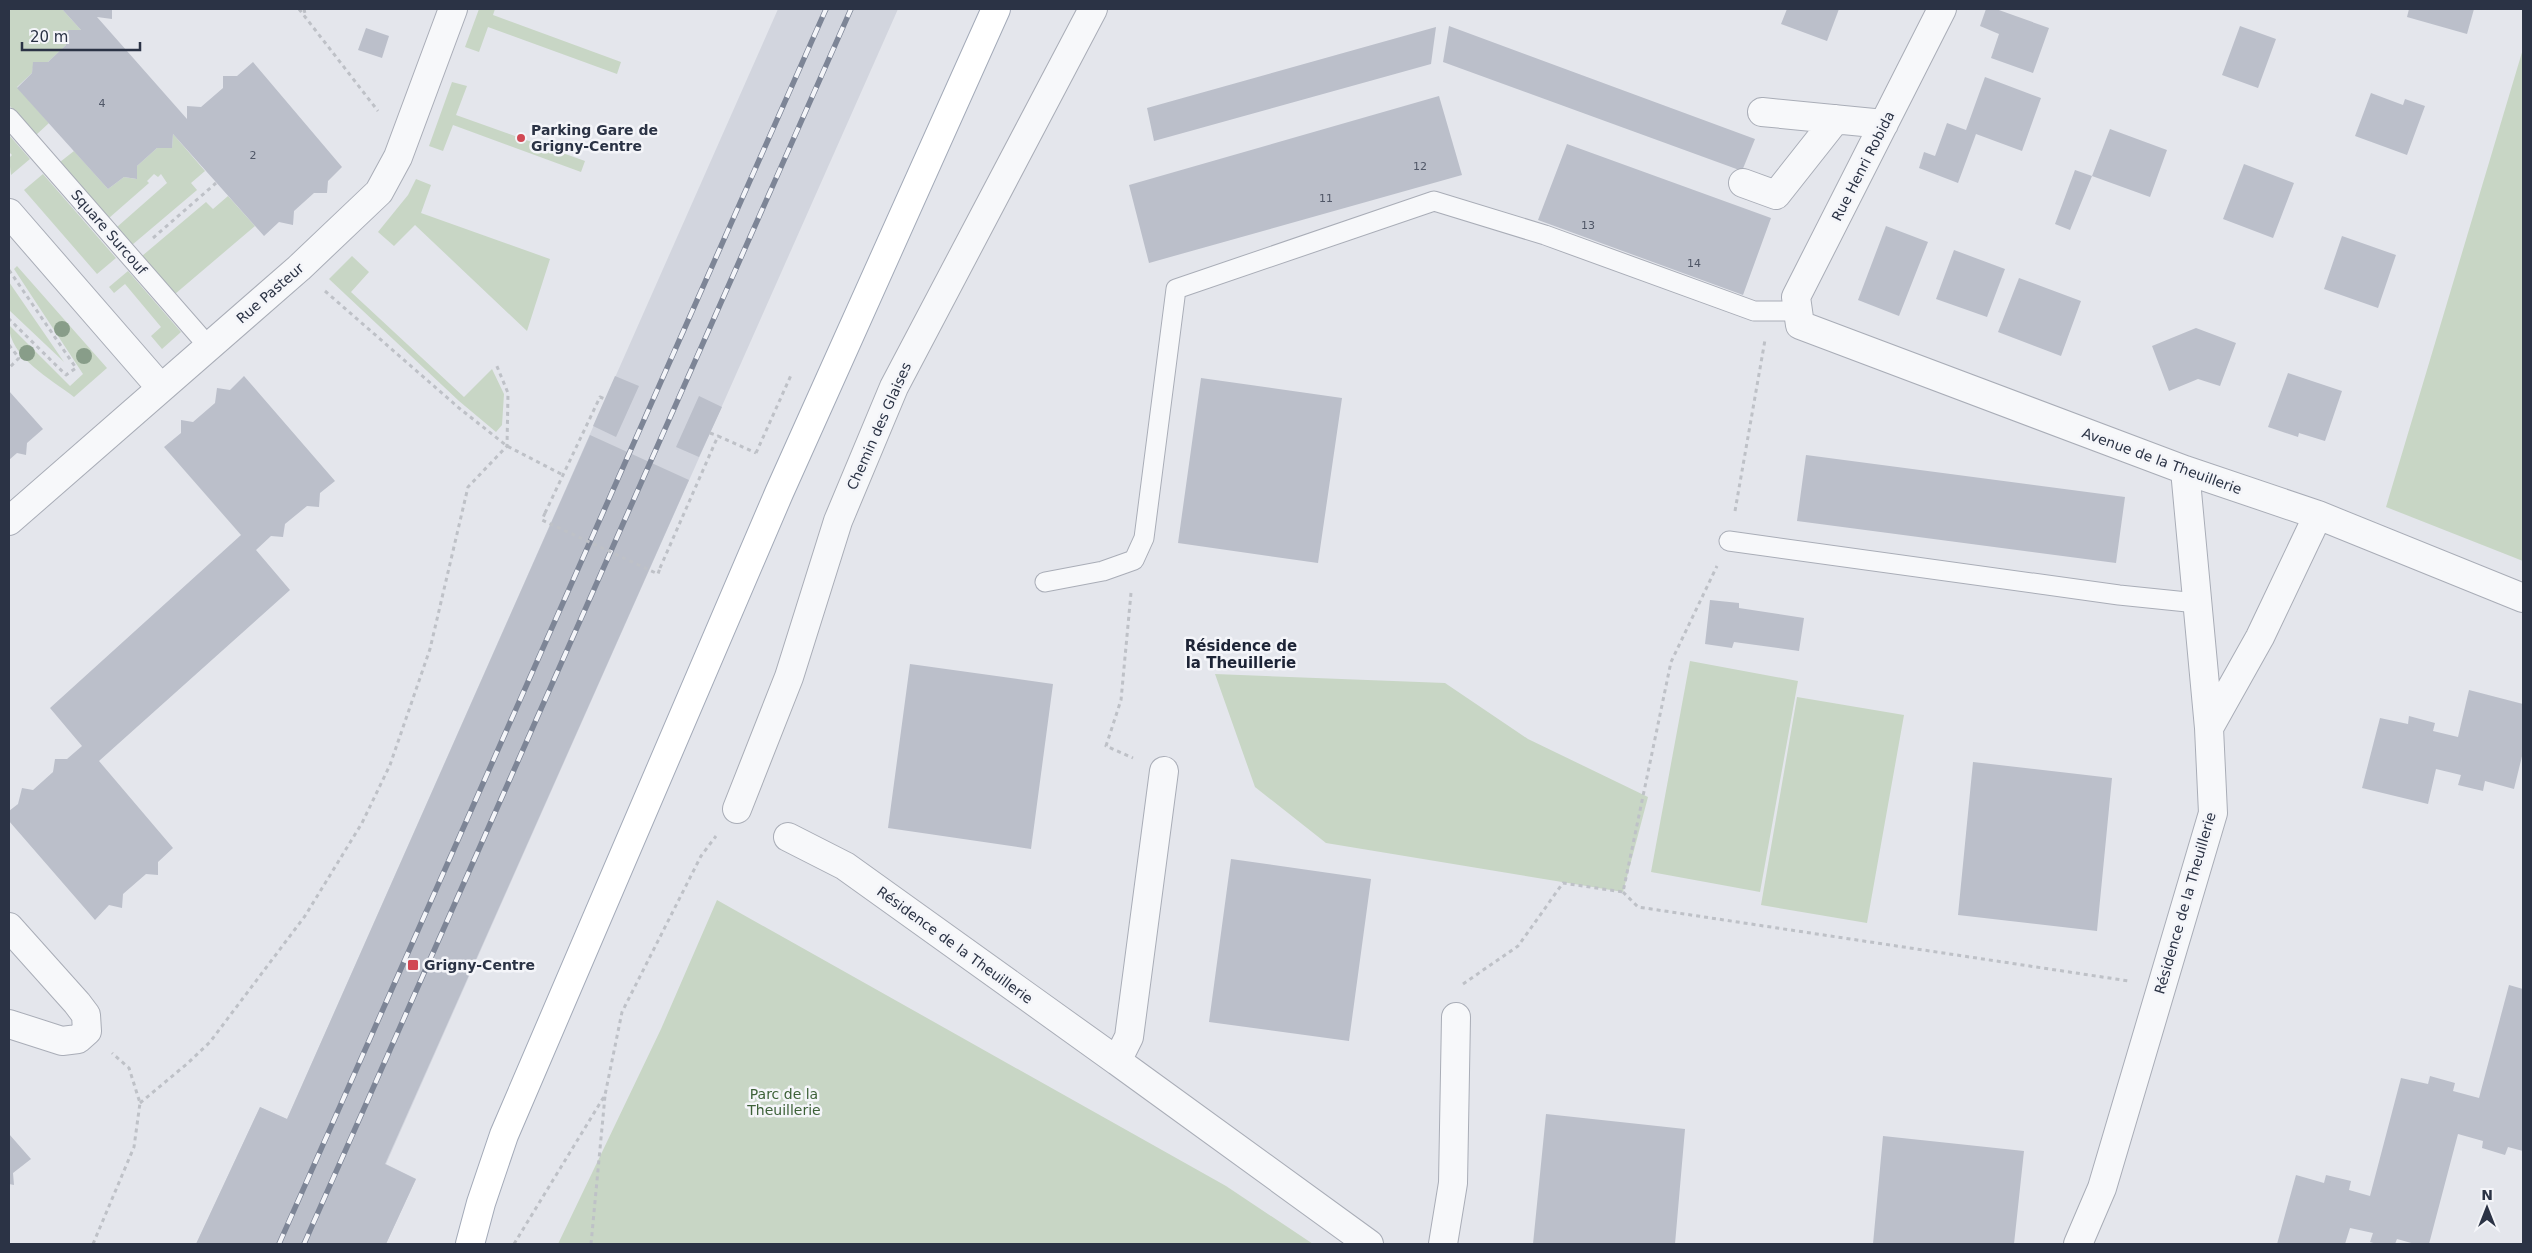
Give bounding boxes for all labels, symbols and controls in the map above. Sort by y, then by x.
scale bar [22,20,140,52]
text: 20 m [30,28,68,46]
house number: 4 [99,97,106,110]
street label: Rue Henri Robida [1828,108,1898,224]
place label: Parking Gare de Grigny-Centre [531,122,658,154]
marker: Parking Gare de Grigny-Centre [515,132,527,144]
house number: 2 [250,149,257,162]
house number: 12 [1413,160,1427,173]
street label: Square Surcouf [68,186,151,278]
house number: 11 [1319,192,1333,205]
house number: 13 [1581,219,1595,232]
house number: 14 [1687,257,1701,270]
street label: Rue Pasteur [233,259,307,326]
street label: Chemin des Glaises [844,360,914,492]
street label: Avenue de la Theuillerie [2080,425,2244,497]
district label: Résidence de la Theuillerie [1185,637,1297,672]
street label: Résidence de la Theuillerie [2151,810,2219,996]
street label: Résidence de la Theuillerie [874,883,1036,1007]
place label: Grigny-Centre [424,957,535,973]
marker: Grigny-Centre [406,958,420,972]
park label: Parc de la Theuillerie [746,1086,821,1118]
north arrow [2462,1183,2512,1233]
text: N [2481,1187,2493,1203]

